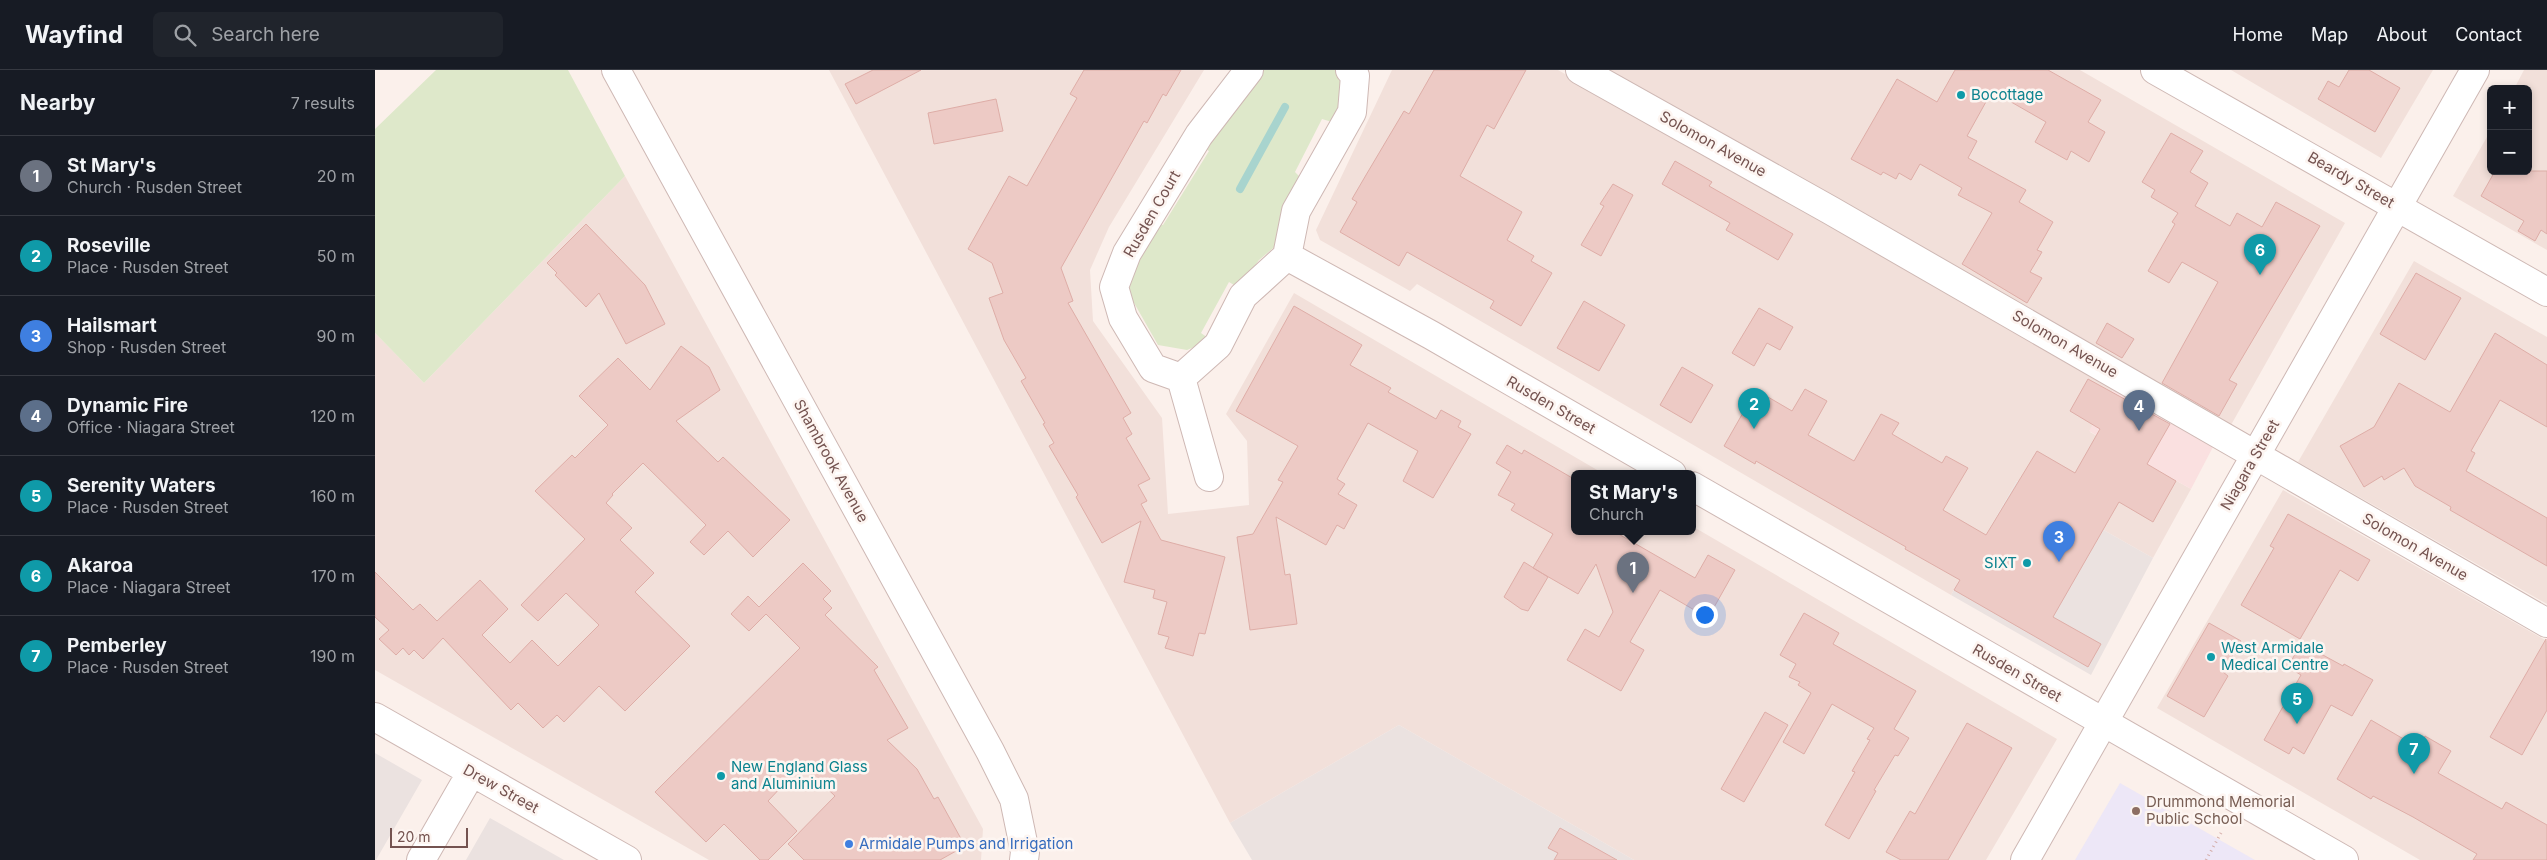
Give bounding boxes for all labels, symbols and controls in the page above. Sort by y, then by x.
search box [153,12,503,57]
text: Wayfind [25,20,123,49]
icon: search [171,21,199,49]
text: Search here [211,23,320,46]
text: Home [2233,24,2283,45]
text: Map [2311,24,2348,45]
text: About [2376,24,2427,45]
text: Contact [2455,24,2522,45]
place label: Bocottage [1971,85,2043,104]
map controls [2487,85,2532,175]
button: + [2487,85,2532,130]
marker: Bocottage [1955,89,1967,101]
text: Nearby [20,90,95,115]
text: 7 results [291,93,355,113]
street label: Solomon Avenue [1657,106,1770,181]
button: − [2487,130,2532,175]
street label: Beardy Street [2305,147,2398,212]
text: St Mary's [67,154,156,177]
text: 1 [33,166,39,186]
text: 20 m [317,166,355,186]
street label: Rusden Court [1119,167,1184,261]
text: Church · Rusden Street [67,177,242,197]
text: Roseville [67,234,151,257]
pin: 6 [2244,234,2276,275]
text: 2 [31,246,41,266]
text: 50 m [317,246,355,266]
text: Place · Rusden Street [67,257,229,277]
street label: Solomon Avenue [2009,306,2122,382]
text: Hailsmart [67,314,157,337]
text: 3 [31,326,41,346]
text: 90 m [316,326,355,346]
text: Shop · Rusden Street [67,337,226,357]
street label: Rusden Street [1503,371,1599,438]
pin: 2 [1738,388,1770,429]
pin: 4 [2123,390,2155,431]
text: Dynamic Fire [67,394,188,417]
street label: Shambrook Avenue [790,396,873,526]
text: 4 [31,406,41,426]
text: 120 m [310,406,355,426]
street label: Niagara Street [2216,416,2283,513]
text: Office · Niagara Street [67,417,235,437]
popup [1571,470,1696,535]
text: Serenity Waters [67,474,216,497]
text: St Mary's [1589,481,1678,504]
text: 5 [31,486,41,506]
text: 160 m [310,486,355,506]
text: Place · Rusden Street [67,497,229,517]
text: Church [1589,504,1644,524]
street label: Solomon Avenue [2359,509,2472,585]
pin: 3 [2043,521,2075,562]
pin: 1 [1617,552,1649,593]
place label: SIXT [1984,553,2017,572]
text: Akaroa [67,554,133,577]
marker: SIXT [2021,557,2033,569]
text: 6 [31,566,41,586]
text: 170 m [311,566,355,586]
text: Place · Niagara Street [67,577,231,597]
your location [1692,602,1718,628]
text: Pemberley [67,634,167,657]
place label: West Armidale Medical Centre [2221,638,2329,674]
street label: Rusden Street [1969,639,2065,706]
text: 7 [31,646,41,666]
text: 190 m [310,646,355,666]
marker: West Armidale Medical Centre [2205,651,2217,663]
text: Place · Rusden Street [67,657,229,677]
pin: 5 [2281,683,2313,724]
pin: 7 [2398,733,2430,774]
place label: New England Glass and Aluminium [731,757,868,793]
street label: Drew Street [460,760,542,817]
marker: New England Glass and Aluminium [715,770,727,782]
place label: Drummond Memorial Public School [2146,792,2295,828]
marker: Drummond Memorial Public School [2130,805,2142,817]
scale bar [390,825,467,848]
text: 20 m [397,828,431,845]
place label: Armidale Pumps and Irrigation [859,834,1073,853]
marker: Armidale Pumps and Irrigation [843,838,855,850]

